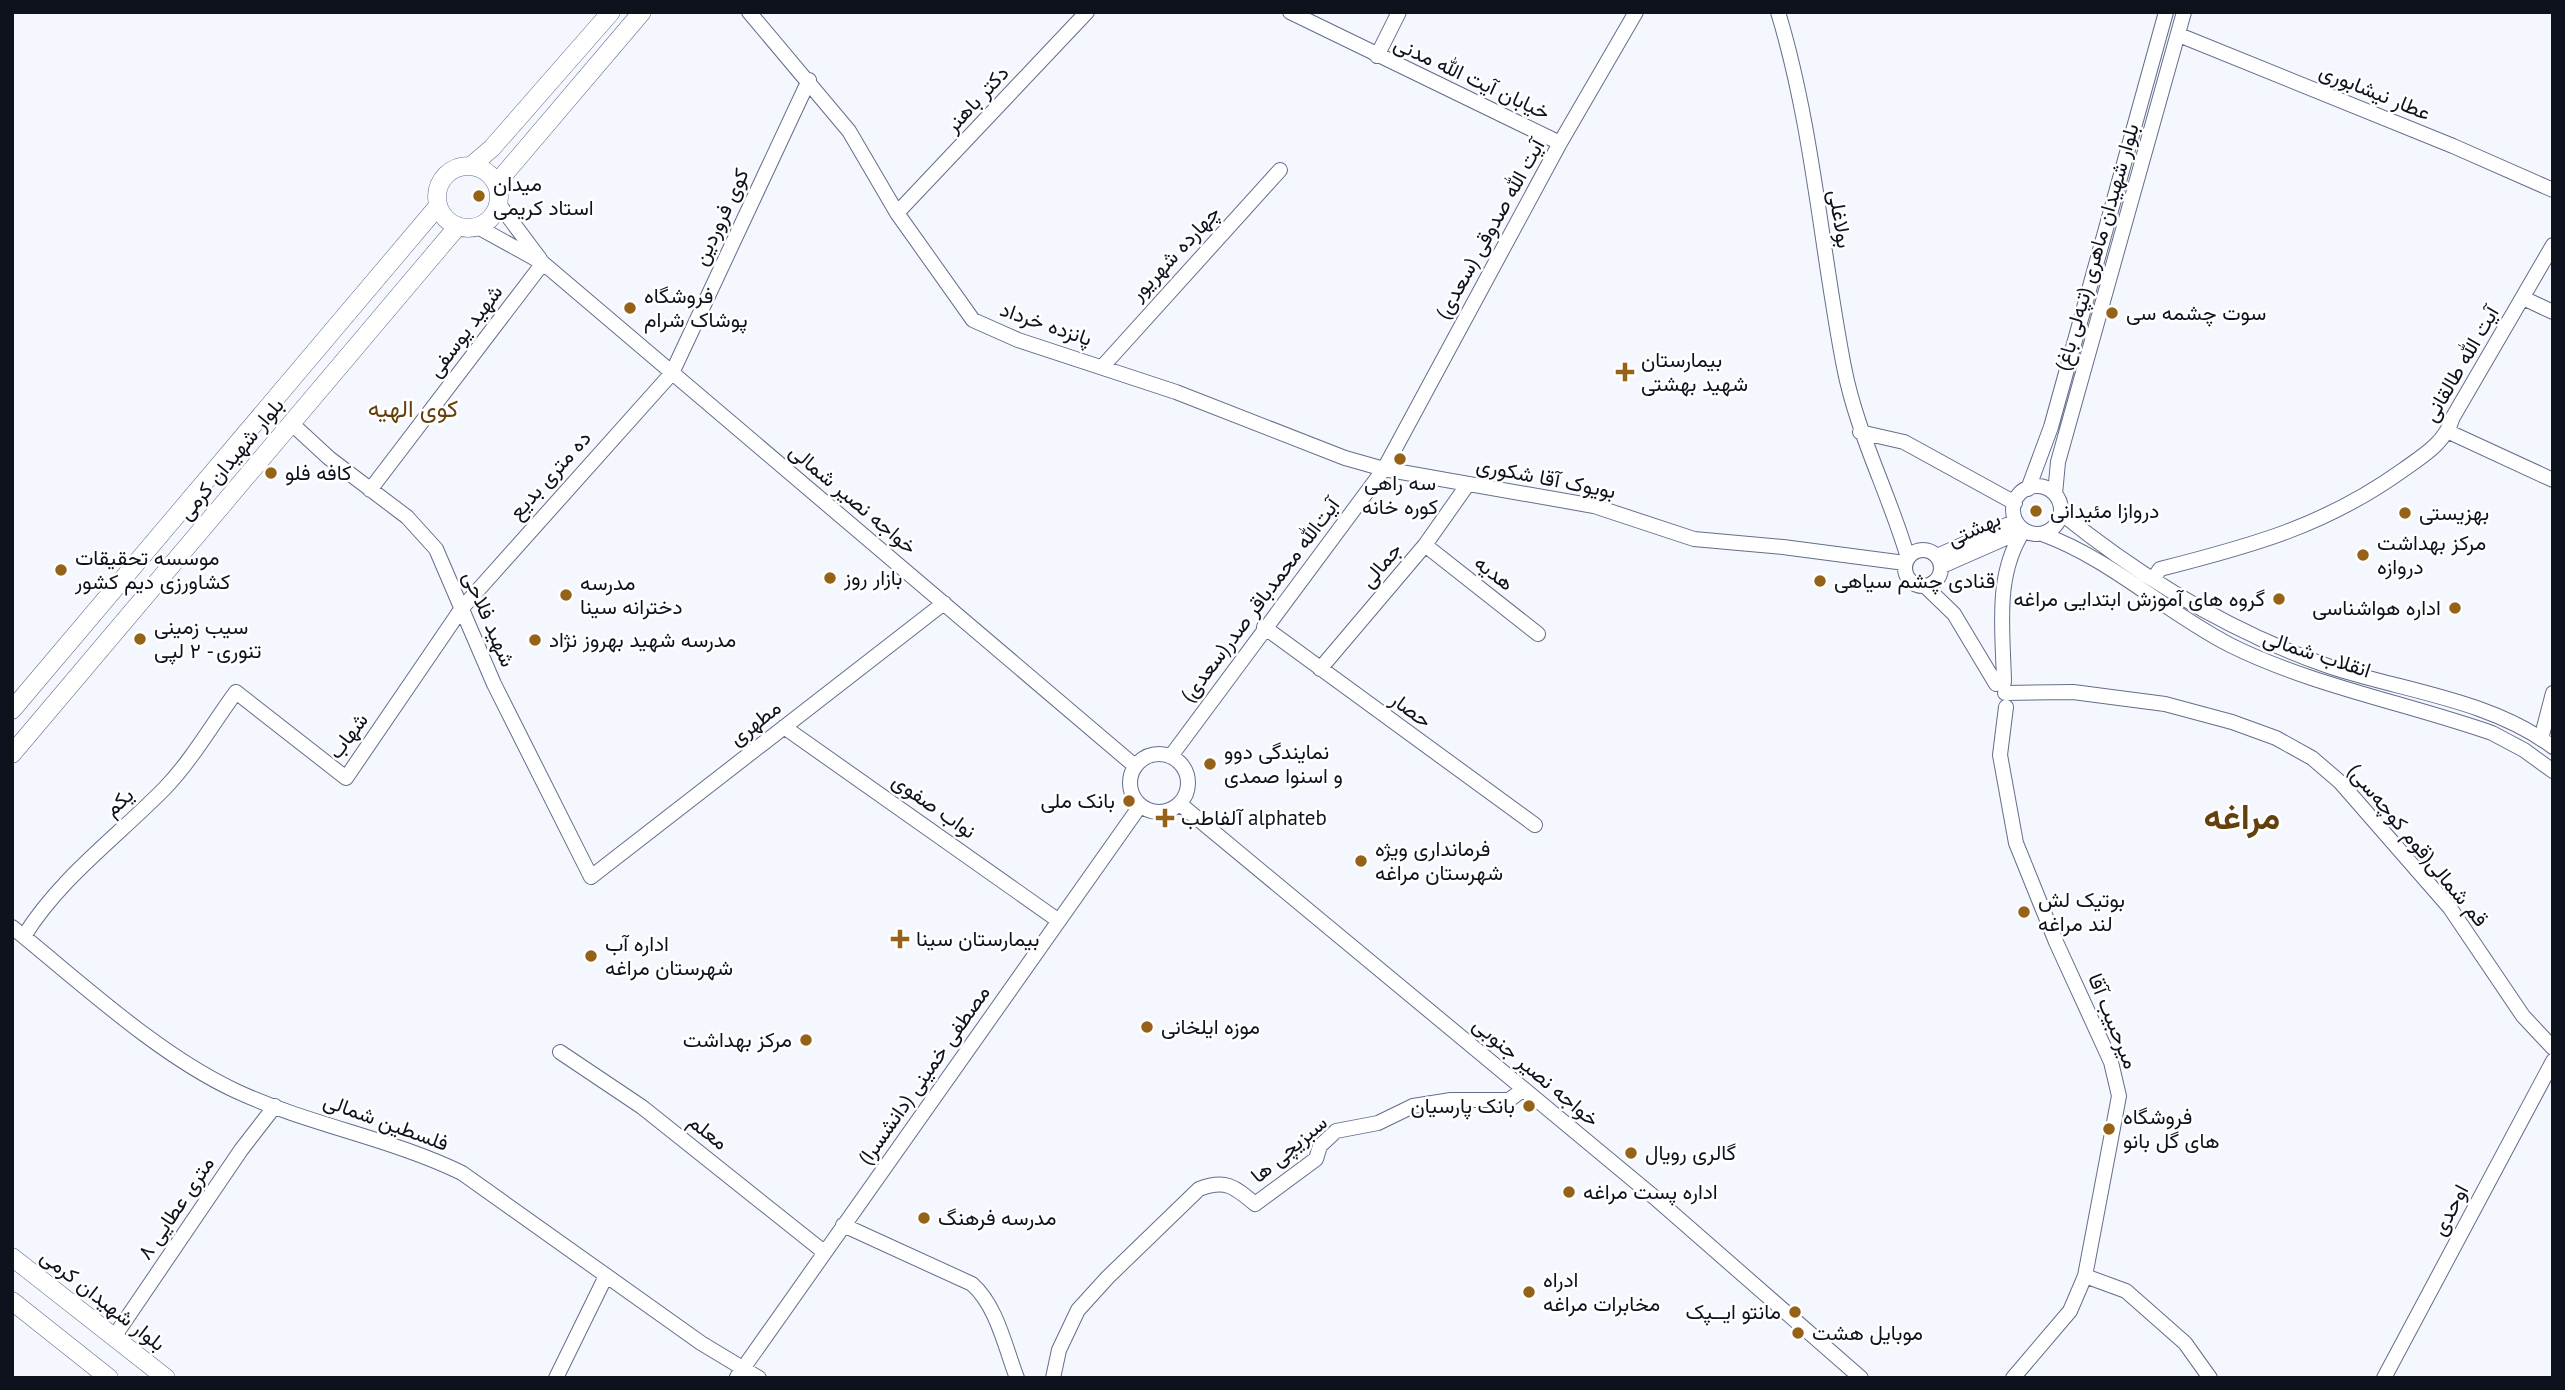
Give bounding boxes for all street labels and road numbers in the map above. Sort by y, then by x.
street label: خیابان آیت الله مدنی [1390,30,1555,126]
street label: عطار نیشابوری [2316,57,2435,126]
street label: دکتر باهنر [938,60,1014,139]
street label: بلوار شهیدان ماهری (تپه‌لی باغ) [2048,120,2146,374]
street label: آیت الله صدوقی (سعدی) [1429,132,1551,324]
street label: کوی فروردین [686,164,755,270]
street label: بولاغلی [1823,188,1858,250]
street label: چهارده شهریور [1123,199,1226,307]
street label: شهید یوسفی [421,279,508,382]
street label: پانزده خرداد [996,295,1096,353]
street label: آیت الله طالقانی [2417,299,2506,427]
street label: بلوار شهیدان کرمی [172,392,290,525]
street label: ده متری بدیع [503,425,597,525]
street label: خواجه نصیر شمالی [784,437,923,560]
street label: بویوک آقا شکوری [1474,451,1618,504]
street label: آیت‌الله محمدباقر صدر(سعدی) [1174,490,1347,707]
street label: بهشتی [1943,505,2005,552]
street label: جمالی [1354,536,1407,593]
street label: هدیه [1469,549,1520,597]
street label: شهید فلاحی [457,567,522,671]
street label: انقلاب شمالی [2260,623,2374,684]
street label: حصار [1384,685,1437,734]
street label: مطهری [723,694,786,751]
street label: شهاب [322,707,374,764]
street label: قم شمالی(قوم کوچه‌سی) [2341,758,2495,932]
street label: نواب صفوی [887,767,981,844]
street label: یکم [98,781,140,823]
street label: میرحبیب آقا [2082,969,2145,1073]
street label: مصطفی خمینی (دانشسرا) [851,980,996,1170]
street label: خواجه نصیر جنوبی [1467,1011,1605,1132]
street label: فلسطین شمالی [320,1086,452,1157]
street label: معلم [682,1108,734,1156]
street label: سبزیچی ها [1245,1109,1333,1189]
street label: ۸ متری عطایی [131,1151,220,1265]
street label: اوحدی [2425,1179,2474,1240]
street label: بلوار شهیدان کرمی [35,1242,171,1357]

